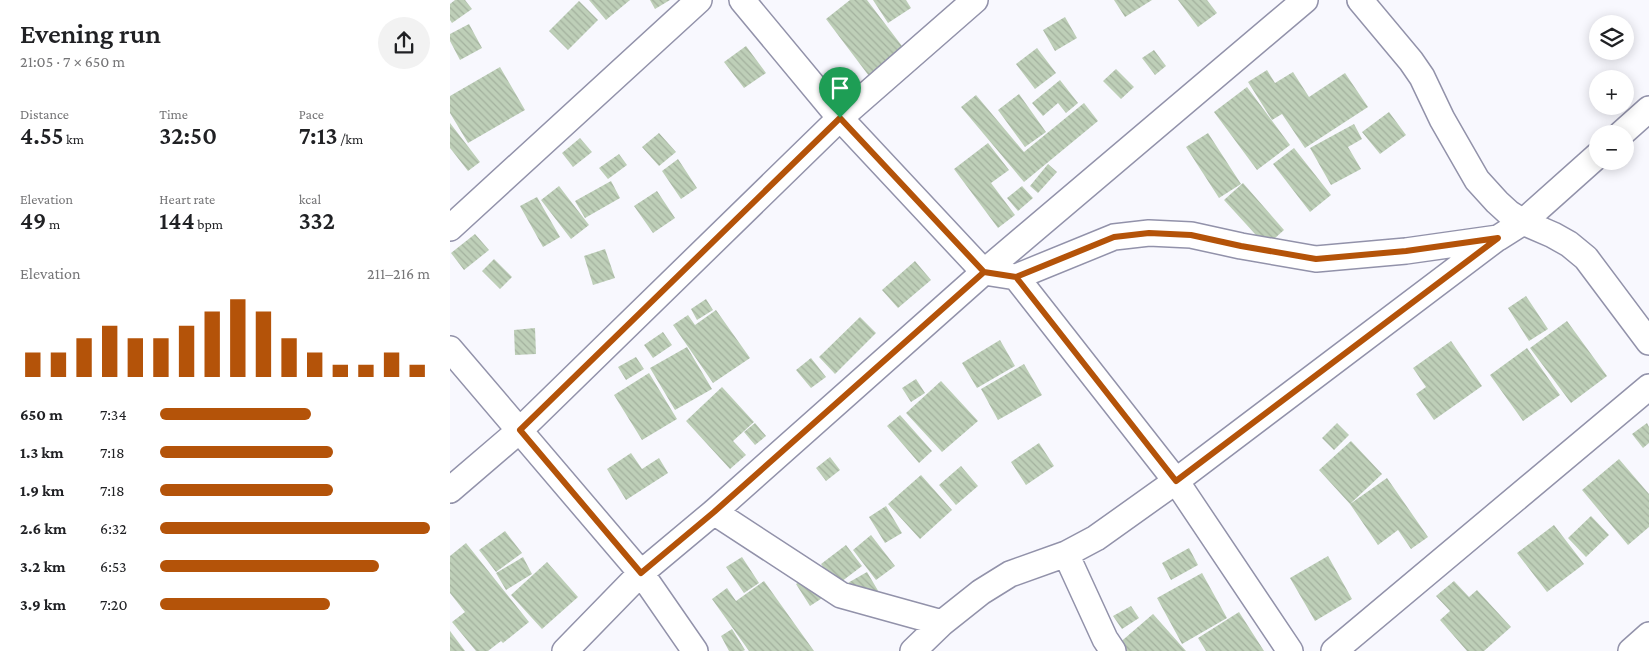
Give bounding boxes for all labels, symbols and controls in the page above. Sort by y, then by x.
map controls [1589,15,1634,170]
button: layers [1589,15,1634,60]
button: share [378,17,430,69]
text: Evening run [20,18,161,49]
text: 21:05 · 7 × 650 m [20,53,125,70]
pin [819,67,861,118]
button: + [1589,70,1634,115]
icon: arrive [826,74,854,102]
text: Distance [20,106,69,122]
text: Time [159,106,188,122]
text: Pace [299,106,324,122]
text: 4.55 [20,122,63,149]
text: 32:50 [159,122,217,149]
text: 7:13 [299,122,338,149]
button: − [1589,125,1634,170]
text: km [63,131,84,147]
text: /km [338,131,363,147]
text: Elevation [20,191,73,207]
text: Heart rate [159,191,215,207]
text: kcal [299,191,321,207]
text: 49 [20,207,46,234]
text: 144 [159,207,195,234]
text: 332 [299,207,335,234]
text: m [46,216,60,232]
text: bpm [195,216,223,232]
text: Elevation [20,265,81,282]
text: 211–216 m [367,265,430,282]
text: 650 m [20,406,63,423]
text: 7:34 [100,406,127,423]
text: 1.3 km [20,444,64,461]
text: 7:18 [100,444,125,461]
text: 1.9 km [20,482,64,499]
text: 7:18 [100,482,125,499]
text: 2.6 km [20,520,67,537]
text: 6:32 [100,520,127,537]
text: 3.2 km [20,558,66,575]
text: 6:53 [100,558,127,575]
text: 3.9 km [20,596,66,613]
text: 7:20 [100,596,127,613]

